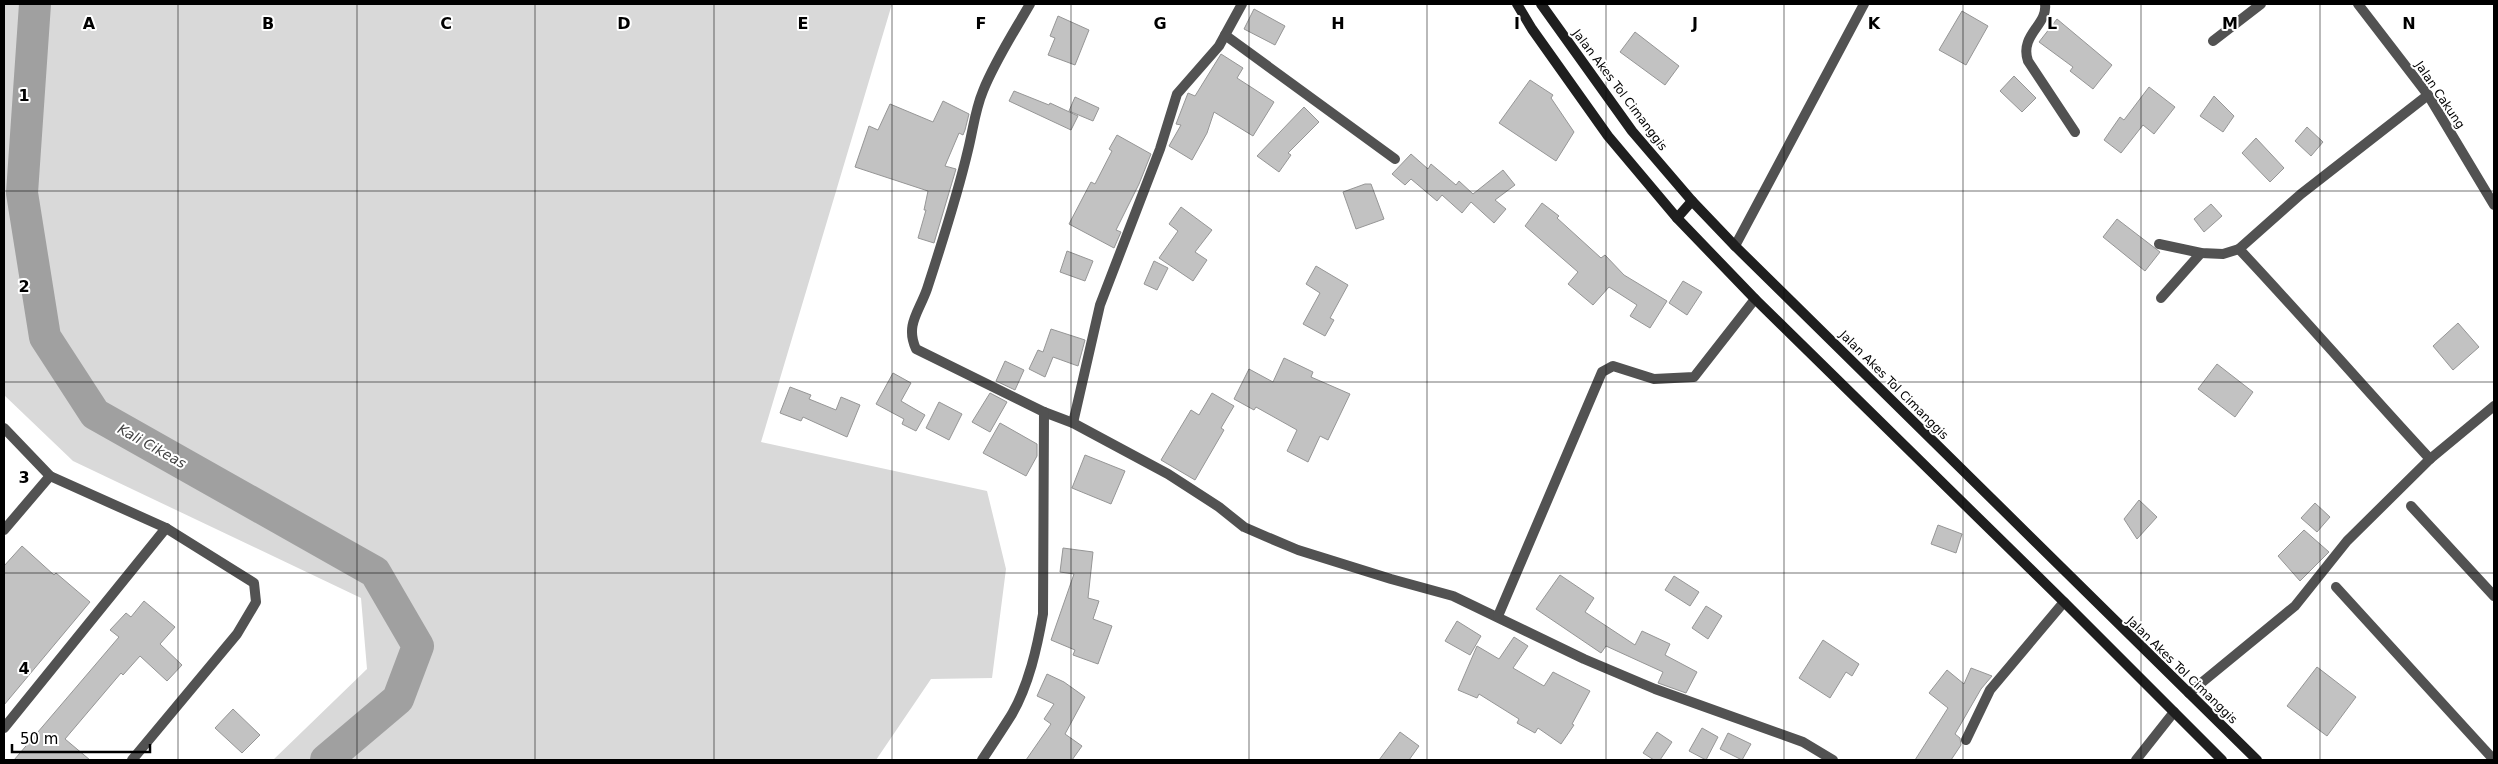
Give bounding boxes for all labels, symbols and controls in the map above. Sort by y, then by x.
text: A [83,14,96,33]
text: B [262,14,274,33]
text: C [440,14,452,33]
text: D [617,14,631,33]
text: E [798,14,808,33]
text: F [976,14,986,33]
text: G [1153,14,1167,33]
text: H [1331,14,1345,33]
text: I [1514,14,1520,33]
text: J [1691,14,1698,33]
text: K [1868,14,1881,33]
text: L [2047,14,2057,33]
text: M [2222,14,2238,33]
text: N [2402,14,2416,33]
street label: Jalan Akes Tol Cimanggis [1569,26,1670,153]
street label: Jalan Cakung [2412,58,2468,131]
text: 1 [18,86,30,105]
text: 2 [18,277,30,296]
street label: Jalan Akes Tol Cimanggis [1836,327,1951,442]
water label: Kali Cikeas [115,421,189,471]
text: 3 [18,468,30,487]
street label: Jalan Akes Tol Cimanggis [2123,613,2240,726]
text: 4 [18,659,30,678]
scale bar [12,722,150,754]
text: 50 m [20,730,58,748]

